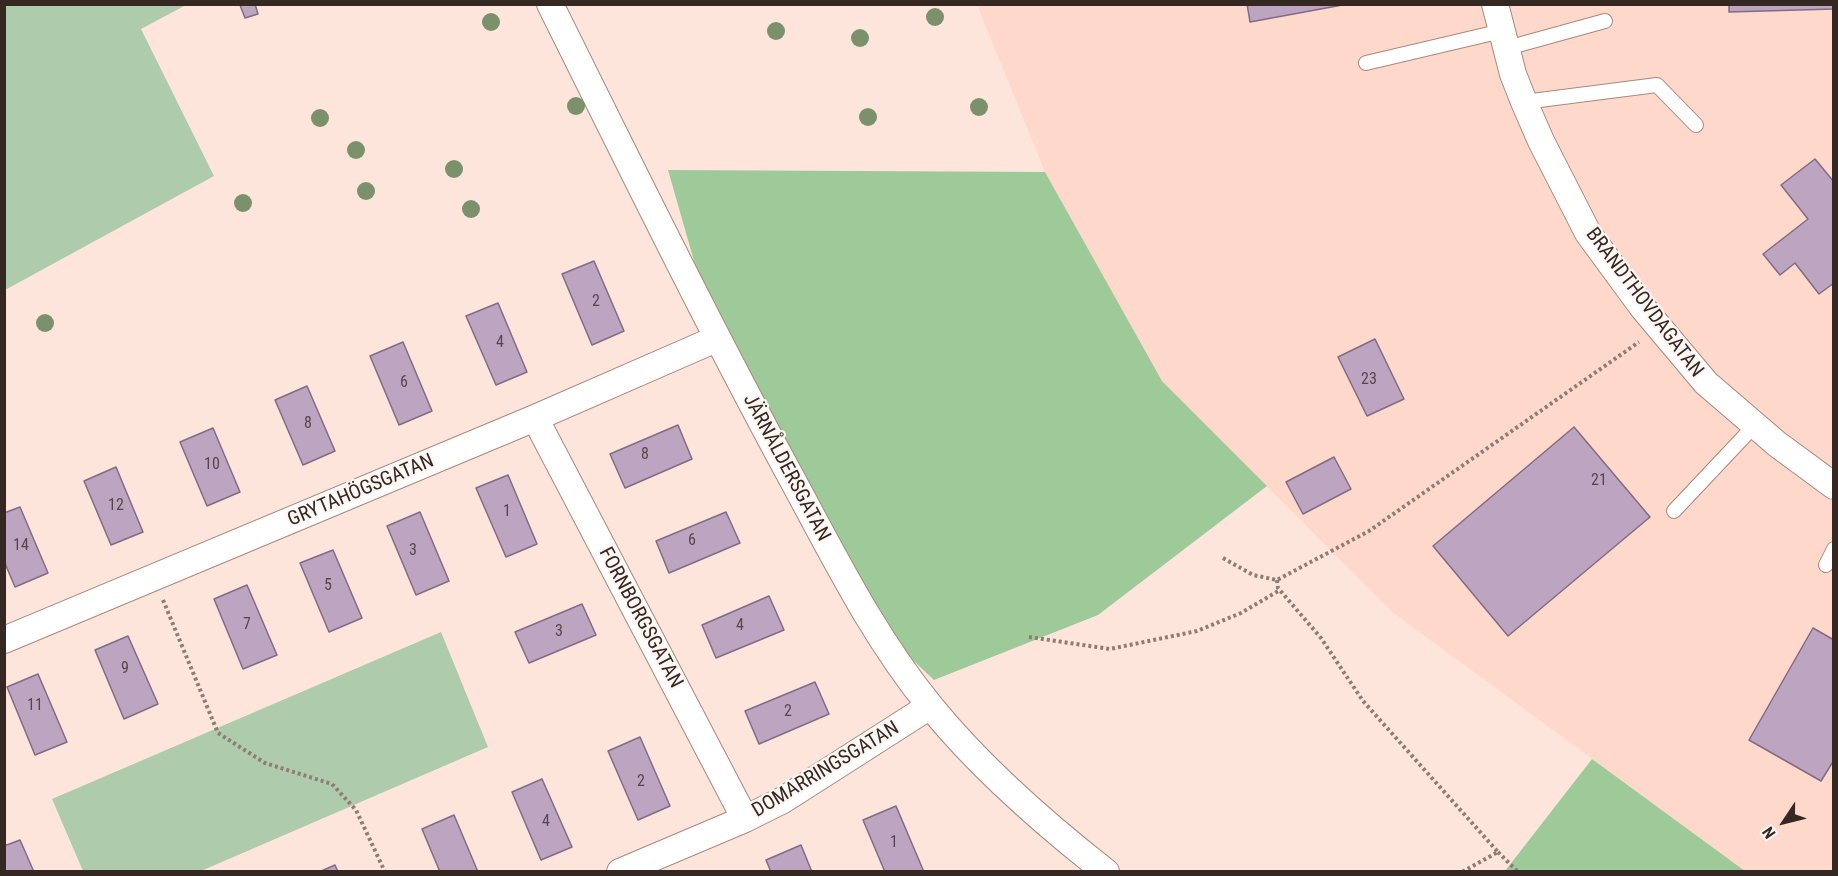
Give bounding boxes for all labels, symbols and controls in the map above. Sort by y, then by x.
street label: BRANDTHOVDAGATAN [1580,224,1708,382]
house number: 2 [592,292,600,312]
house number: 4 [496,333,504,353]
house number: 23 [1361,370,1377,390]
house number: 6 [400,373,408,393]
street label: JÄRNÅLDERSGATAN [737,390,835,546]
house number: 8 [304,414,312,434]
house number: 8 [641,445,649,465]
street label: GRYTAHÖGSGATAN [284,449,438,533]
house number: 10 [204,455,220,475]
house number: 21 [1591,471,1607,491]
house number: 12 [108,496,124,516]
house number: 1 [503,502,511,522]
house number: 6 [688,531,696,551]
house number: 14 [13,536,29,556]
house number: 3 [409,541,417,561]
street label: FORNBORGSGATAN [593,543,687,693]
house number: 5 [324,576,332,596]
house number: 7 [243,615,251,635]
house number: 4 [736,616,744,636]
house number: 3 [555,622,563,642]
house number: 9 [121,659,129,679]
house number: 11 [27,696,43,716]
house number: 2 [784,702,792,722]
street label: DOMARRINGSGATAN [748,717,904,823]
house number: 2 [637,772,645,792]
north arrow [1754,792,1814,852]
house number: 4 [542,812,550,832]
text: N [1758,823,1779,842]
house number: 1 [890,833,898,853]

